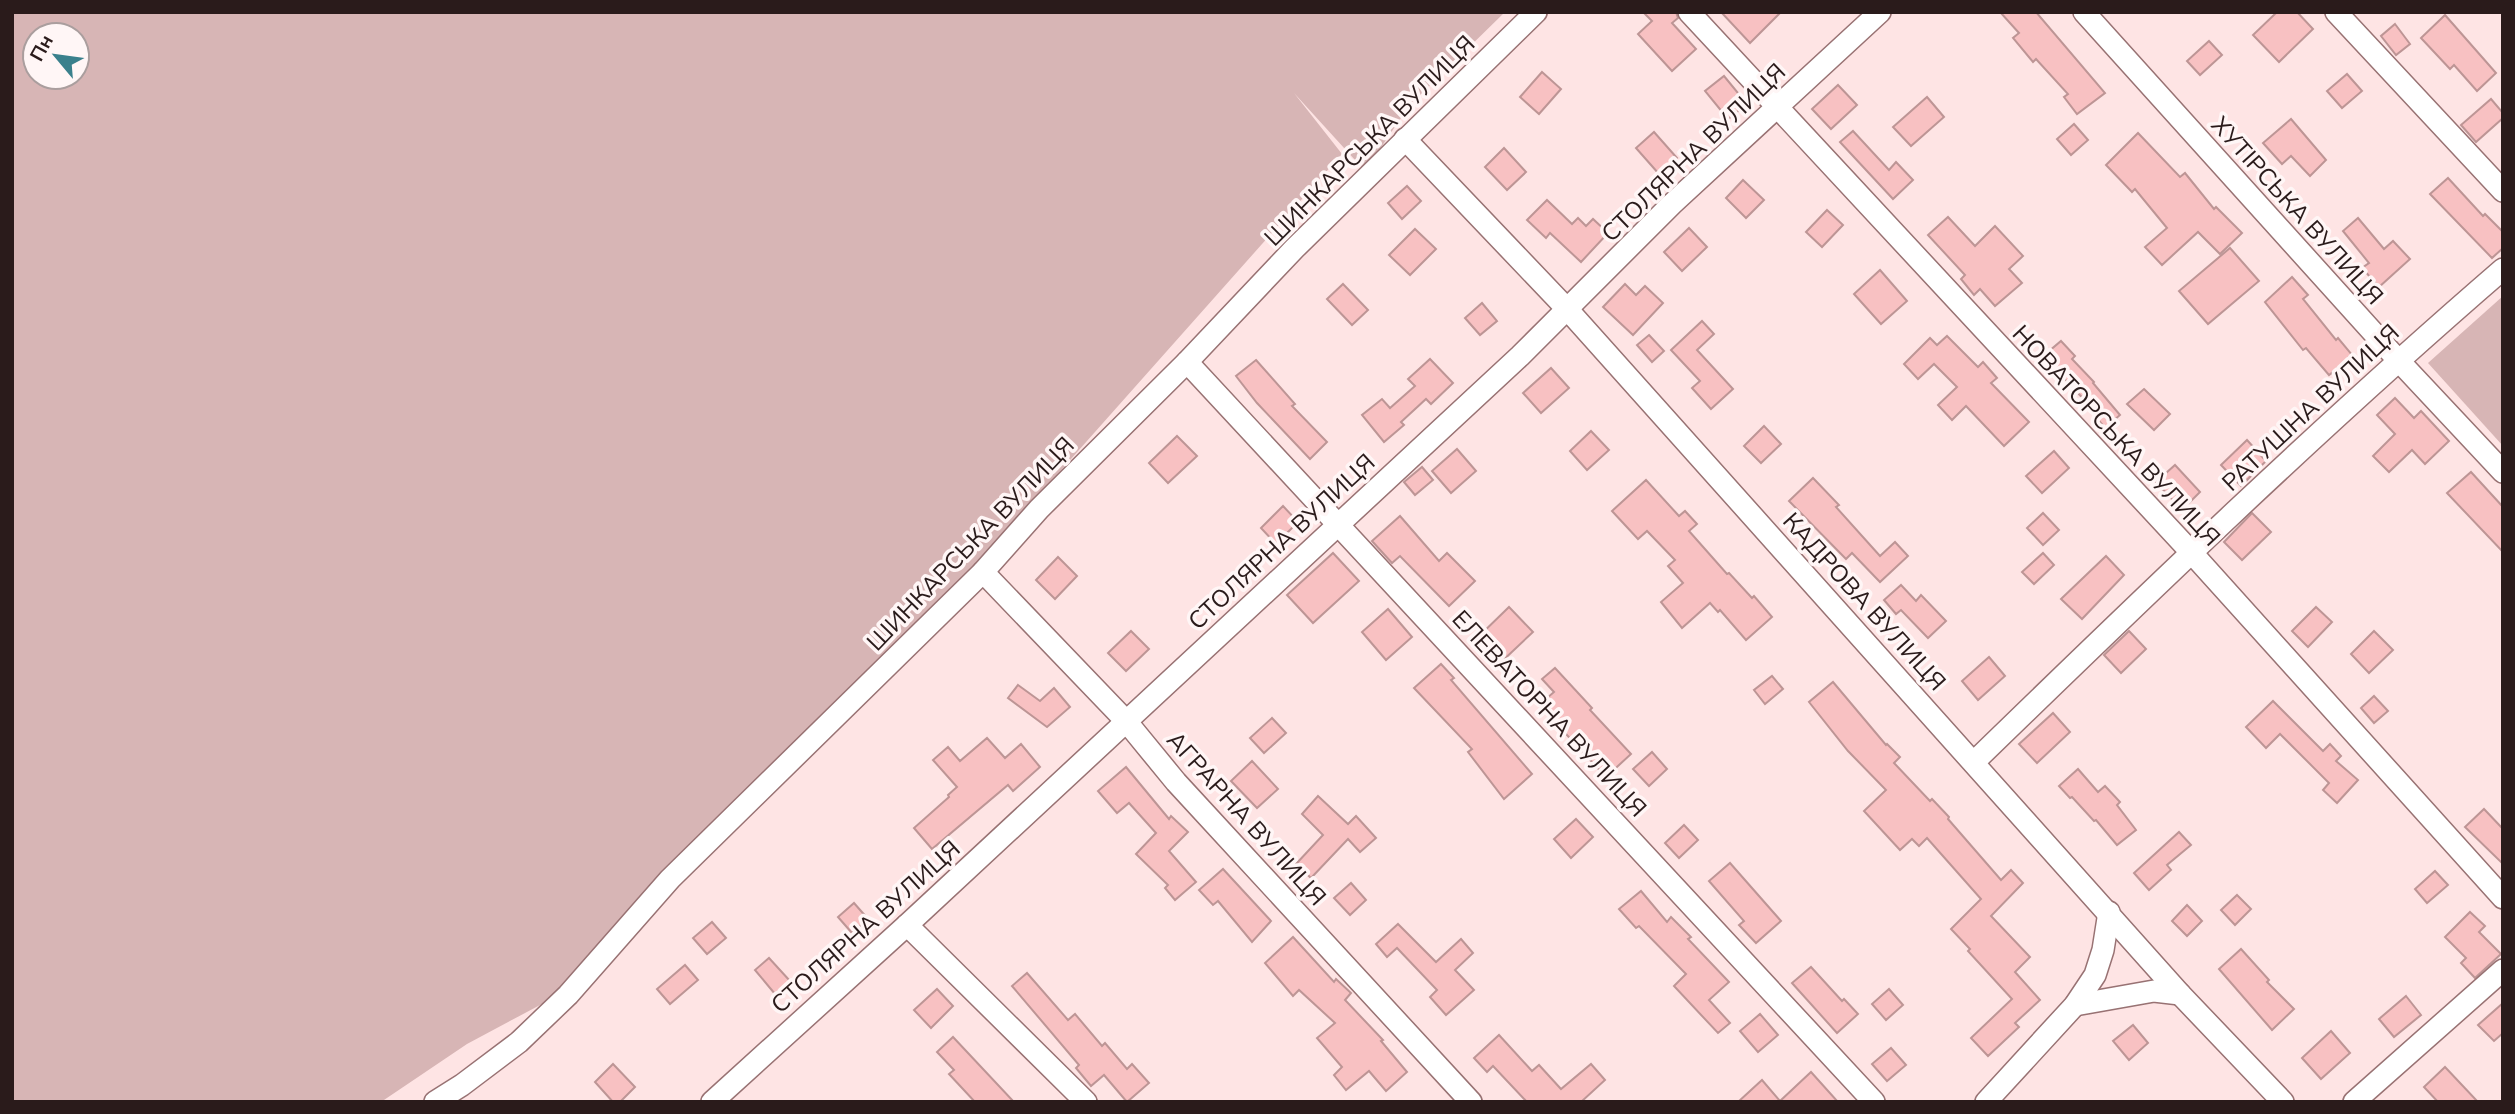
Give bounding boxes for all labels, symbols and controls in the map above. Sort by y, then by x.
north arrow [21,21,91,91]
street label: ШИНКАРСЬКА ВУЛИЦЯ [1257,28,1481,252]
text: Пн [24,30,58,65]
street label: СТОЛЯРНА ВУЛИЦЯ [1595,56,1791,248]
street label: ХУТІРСЬКА ВУЛИЦЯ [2206,110,2390,310]
street label: РАТУШНА ВУЛИЦЯ [2215,317,2405,497]
street label: НОВАТОРСЬКА ВУЛИЦЯ [2007,318,2227,552]
street label: ШИНКАРСЬКА ВУЛИЦЯ [860,430,1080,656]
street label: СТОЛЯРНА ВУЛИЦЯ [1181,447,1381,635]
street label: КАДРОВА ВУЛИЦЯ [1777,506,1953,696]
street label: ЕЛЕВАТОРНА ВУЛИЦЯ [1446,603,1654,823]
street label: АГРАРНА ВУЛИЦЯ [1161,725,1333,911]
street label: СТОЛЯРНА ВУЛИЦЯ [764,833,966,1019]

